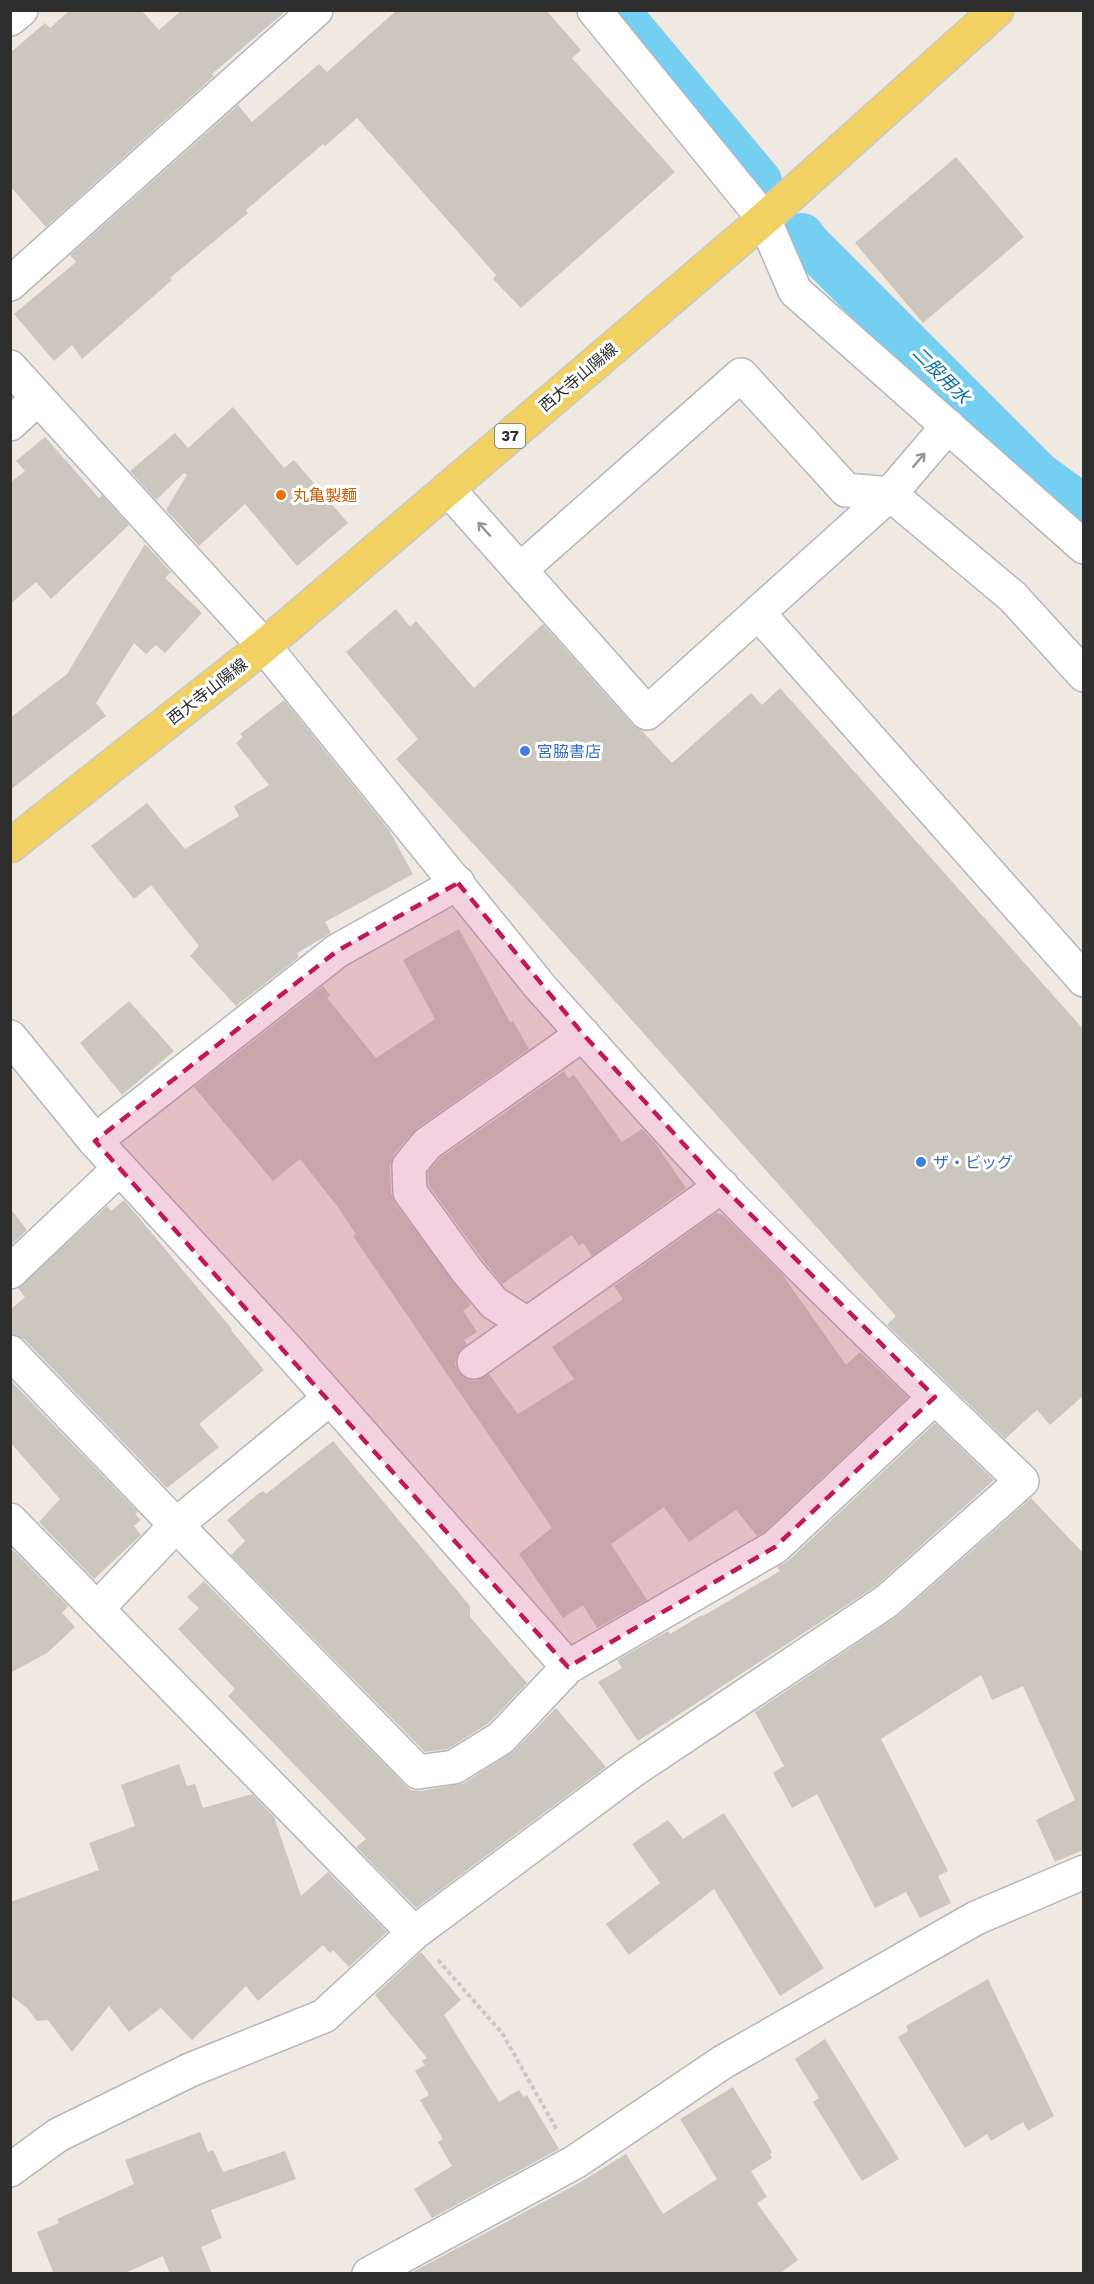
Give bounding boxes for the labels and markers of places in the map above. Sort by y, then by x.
place label: 丸亀製麺 [293,486,357,505]
marker: 丸亀製麺 [274,488,288,502]
place label: 宮脇書店 [537,742,601,761]
marker: 宮脇書店 [518,744,532,758]
place label: ザ・ビッグ [933,1153,1013,1172]
marker: ザ・ビッグ [914,1155,928,1169]

